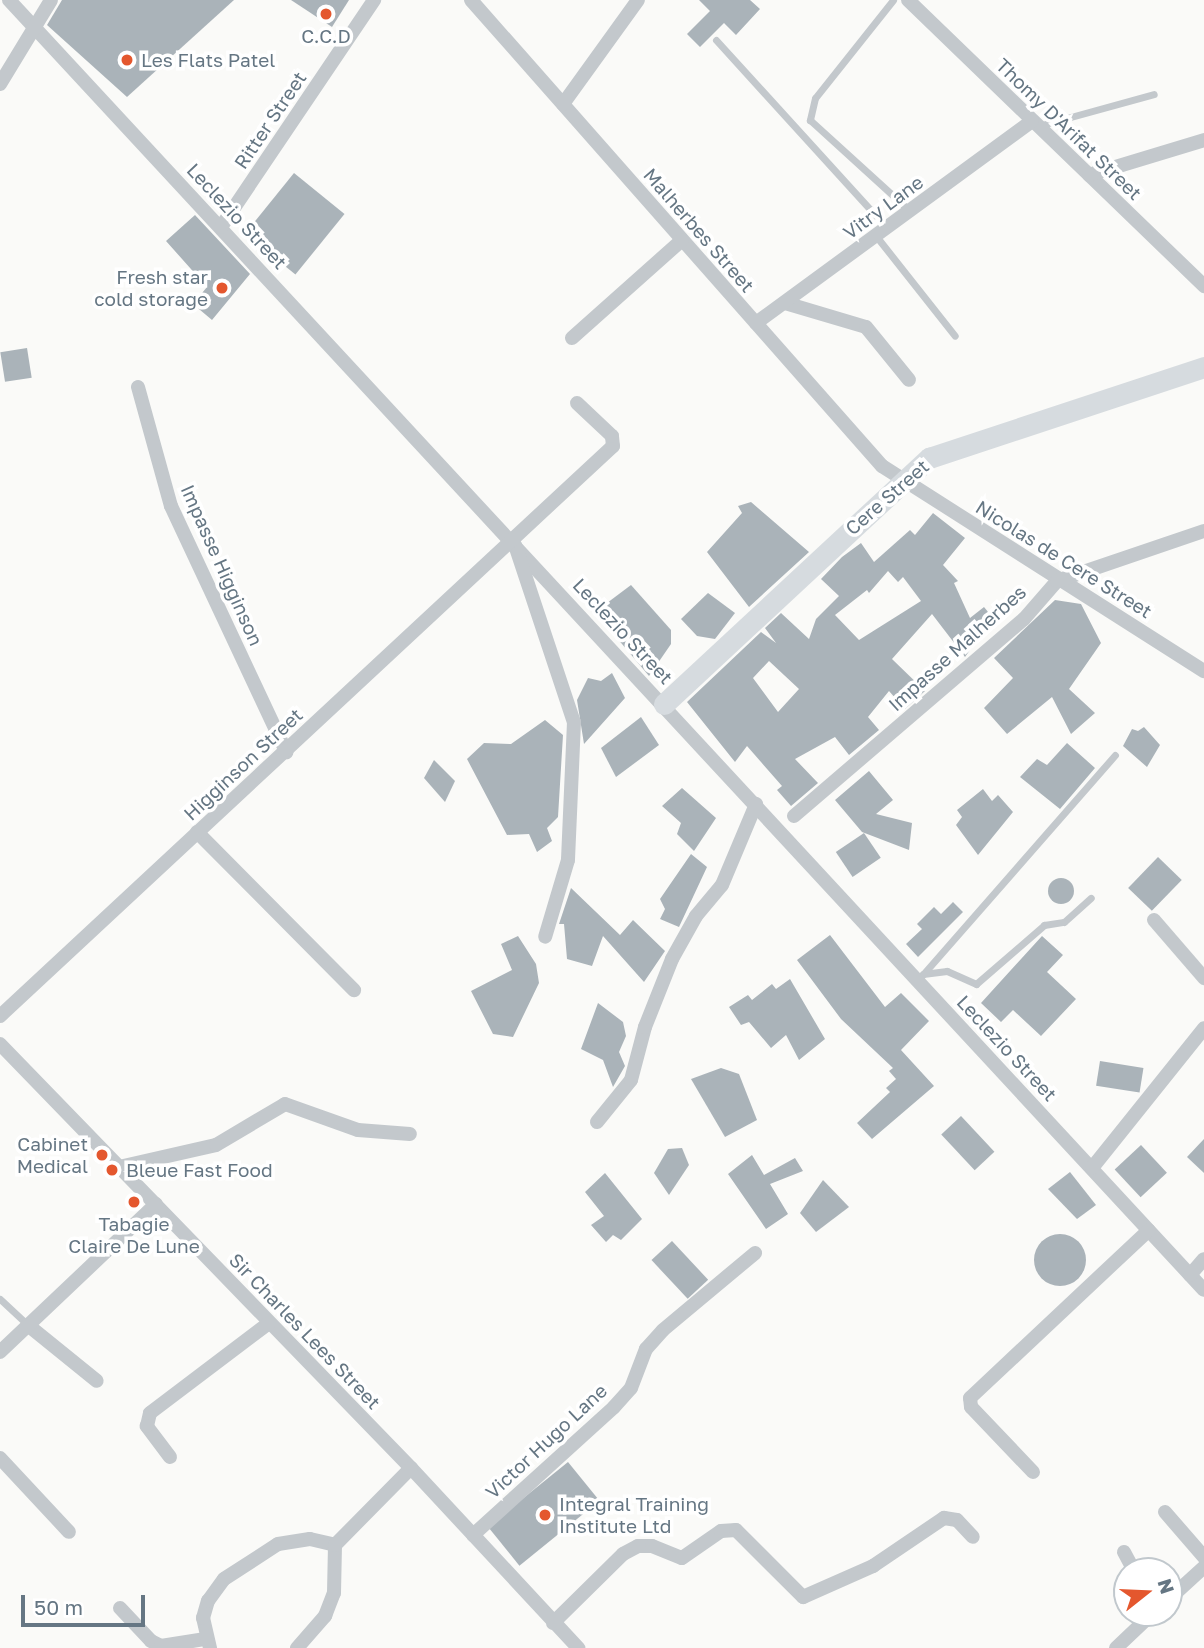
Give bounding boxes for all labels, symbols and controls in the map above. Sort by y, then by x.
marker: C.C.D [318,6,334,22]
place label: C.C.D [301,25,351,47]
place label: Les Flats Patel [141,49,275,71]
marker: Les Flats Patel [119,52,135,68]
street label: Thomy D'Arifat Street [991,54,1147,204]
street label: Ritter Street [229,67,311,173]
street label: Leclezio Street [182,158,292,274]
street label: Malherbes Street [639,163,759,297]
street label: Vitry Lane [839,170,927,244]
place label: Fresh star cold storage [94,266,208,310]
marker: Fresh star cold storage [214,280,230,296]
street label: Cere Street [841,455,933,539]
street label: Impasse Higginson [176,481,268,649]
street label: Nicolas de Cere Street [972,495,1156,623]
street label: Leclezio Street [568,573,678,689]
street label: Impasse Malherbes [884,580,1030,716]
street label: Higginson Street [179,703,307,825]
street label: Leclezio Street [952,990,1062,1106]
place label: Cabinet Medical [17,1133,88,1177]
marker: Cabinet Medical [94,1147,110,1163]
place label: Bleue Fast Food [126,1159,273,1181]
marker: Bleue Fast Food [104,1162,120,1178]
marker: Tabagie Claire De Lune [126,1194,142,1210]
place label: Tabagie Claire De Lune [68,1213,200,1257]
street label: Sir Charles Lees Street [225,1248,385,1414]
street label: Victor Hugo Lane [481,1379,611,1503]
place label: Integral Training Institute Ltd [559,1493,709,1537]
marker: Integral Training Institute Ltd [537,1507,553,1523]
north arrow [1113,1557,1183,1627]
text: N [1153,1576,1180,1596]
scale bar [24,1582,149,1626]
text: 50 m [34,1594,83,1620]

